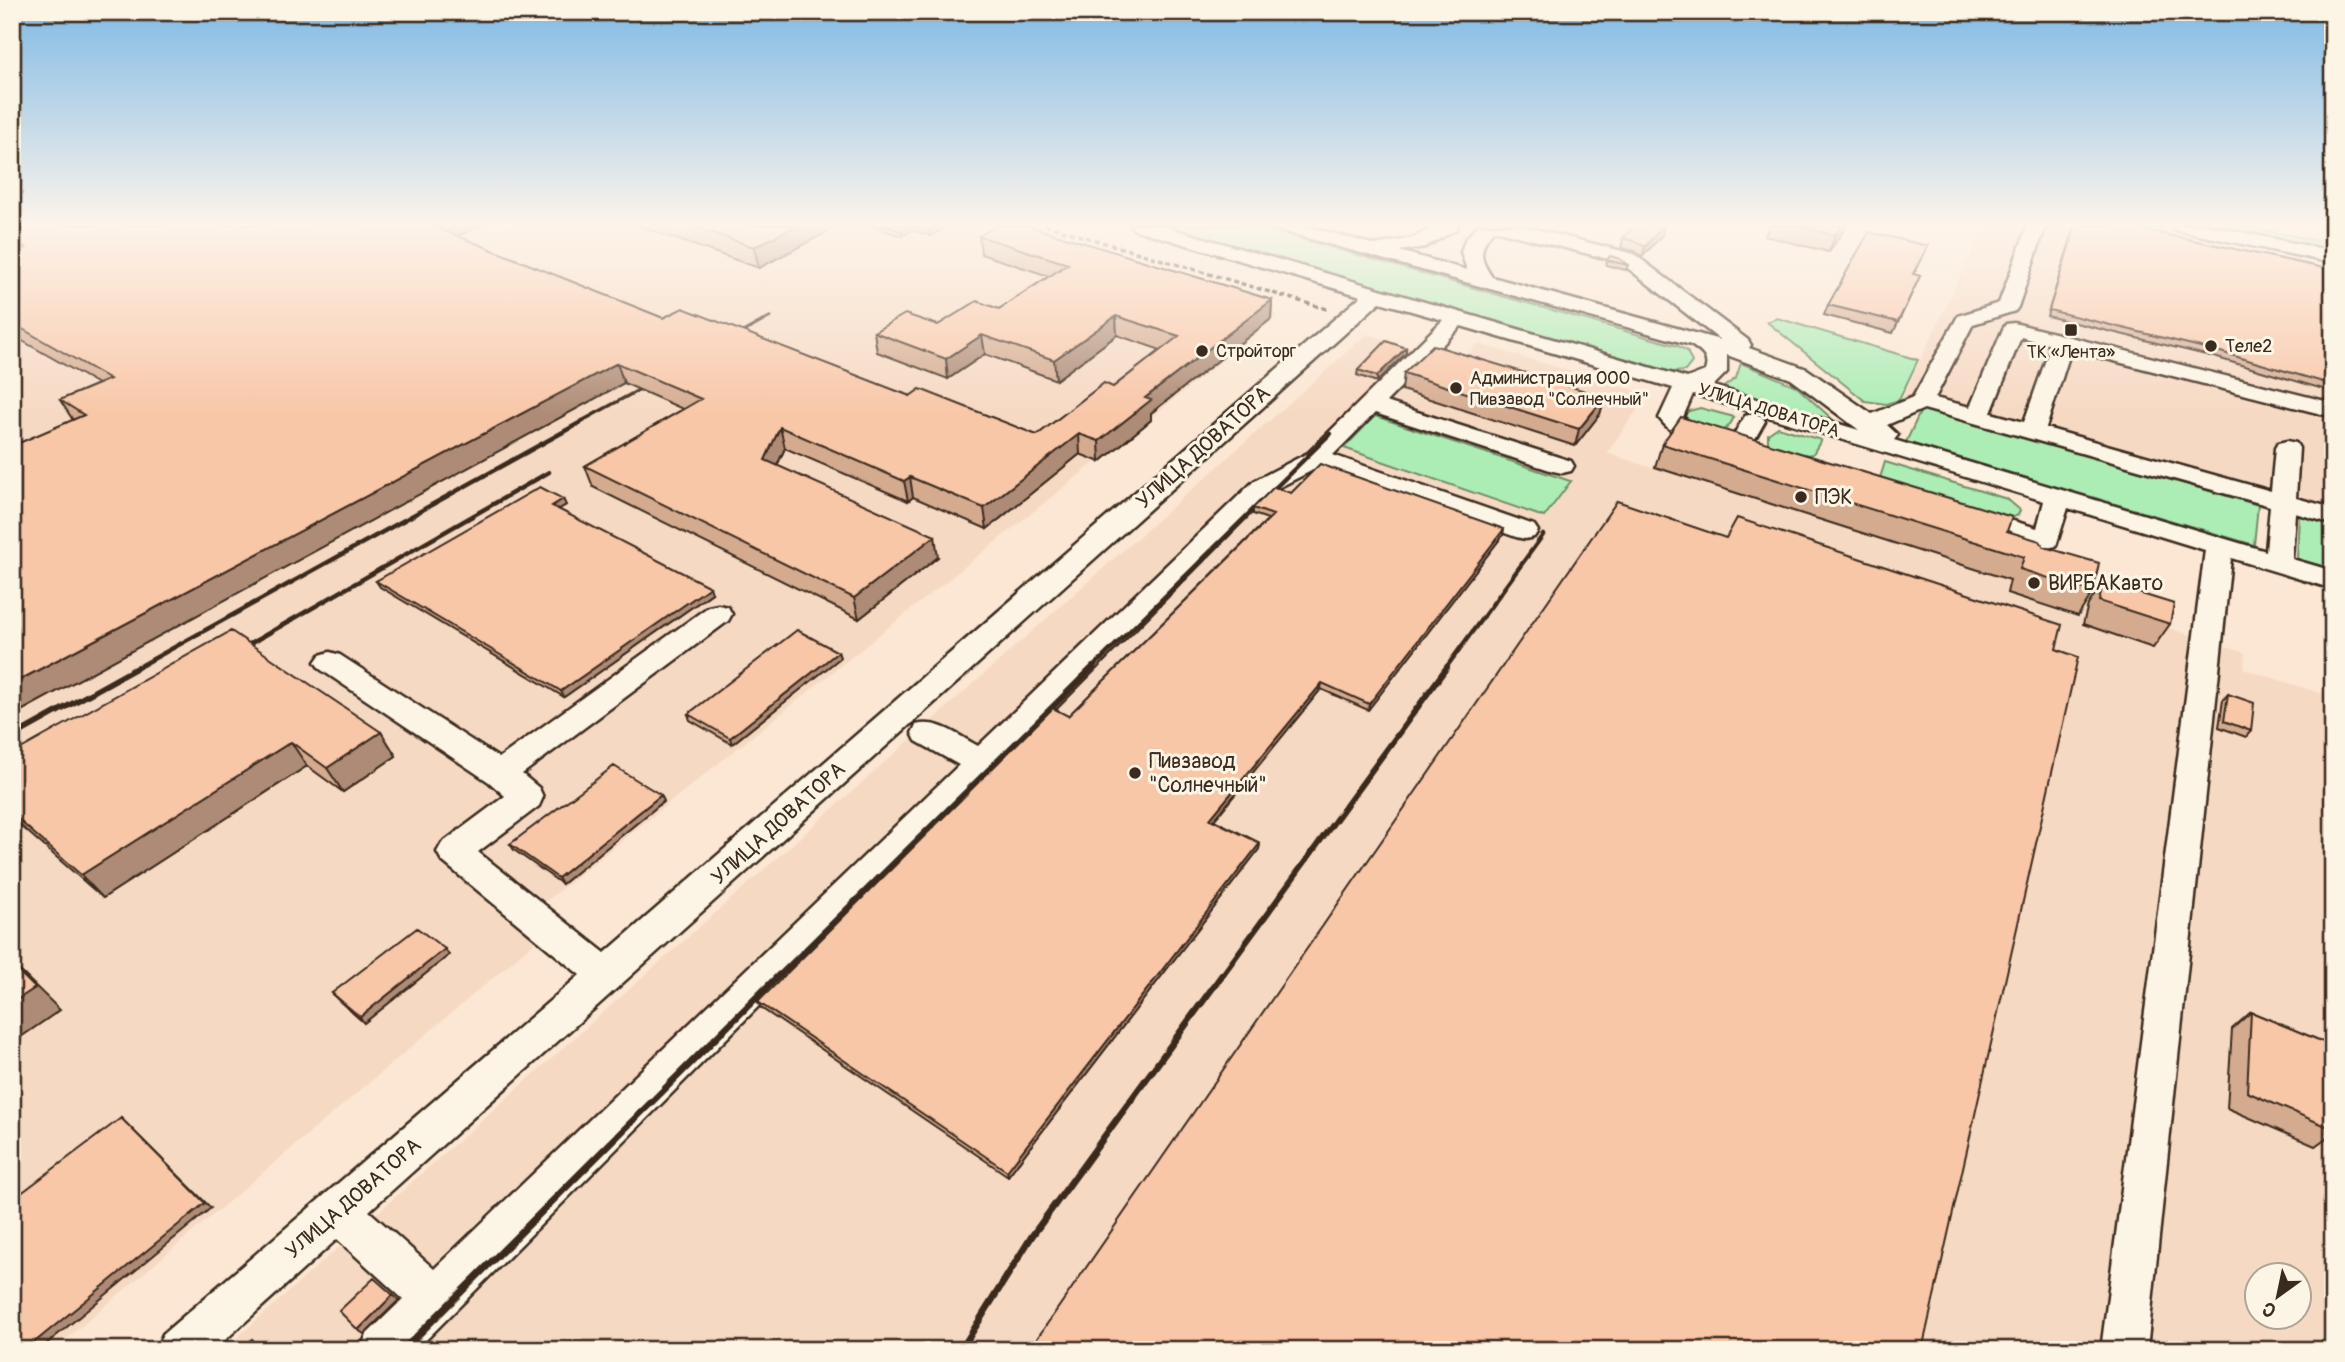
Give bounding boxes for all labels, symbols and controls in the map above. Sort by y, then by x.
marker: ТК «Лента» [2063,322,2079,338]
place label: Теле2 [2225,335,2272,358]
marker: Теле2 [2203,338,2219,354]
place label: Стройторг [1216,340,1296,363]
place label: ТК «Лента» [2027,341,2115,364]
marker: Стройторг [1194,343,1210,359]
place label: Администрация ООО Пивзавод "Солнечный" [1470,367,1649,411]
street label: УЛИЦА ДОВАТОРА [1695,378,1843,443]
street label: УЛИЦА ДОВАТОРА [1131,380,1276,515]
marker: Администрация ООО Пивзавод "Солнечный" [1448,380,1464,396]
place label: ПЭК [1815,484,1852,511]
marker: ПЭК [1793,489,1809,505]
place label: ВИРБАКавто [2048,570,2163,597]
marker: ВИРБАКавто [2026,575,2042,591]
place label: Пивзавод "Солнечный" [1149,748,1267,799]
street label: УЛИЦА ДОВАТОРА [706,756,851,891]
marker: Пивзавод "Солнечный" [1127,765,1143,781]
street label: УЛИЦА ДОВАТОРА [280,1132,427,1265]
north arrow [2244,1260,2314,1330]
text: С [2258,1296,2281,1323]

